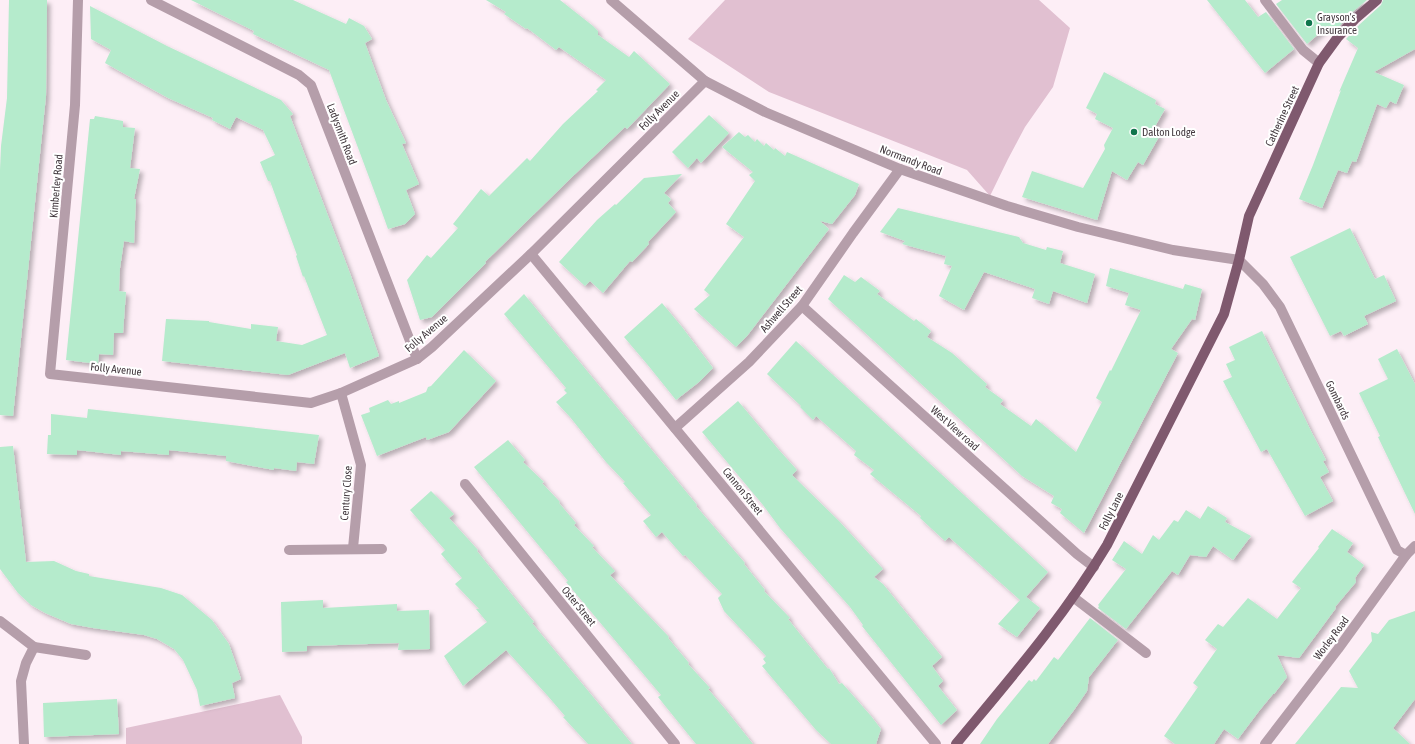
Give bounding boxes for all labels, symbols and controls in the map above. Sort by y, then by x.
place label: Grayson's Insurance [1317,11,1357,36]
marker: Grayson's Insurance [1304,18,1314,28]
street label: Catherine Street [1263,84,1301,148]
street label: Folly Avenue [637,88,681,132]
street label: Ladysmith Road [325,102,359,166]
place label: Dalton Lodge [1142,126,1195,138]
marker: Dalton Lodge [1129,127,1139,137]
street label: Normandy Road [878,143,944,177]
street label: Kimberley Road [47,154,65,218]
street label: Ashwell Street [758,283,804,335]
street label: Folly Avenue [402,312,450,354]
street label: Folly Avenue [90,360,142,378]
street label: Gombards [1323,379,1353,421]
street label: West View road [928,403,982,453]
street label: Century Close [338,465,354,521]
street label: Cannon Street [720,465,766,517]
street label: Folly Lane [1096,490,1126,532]
street label: Oster Street [559,584,599,628]
street label: Worley Road [1311,614,1351,662]

